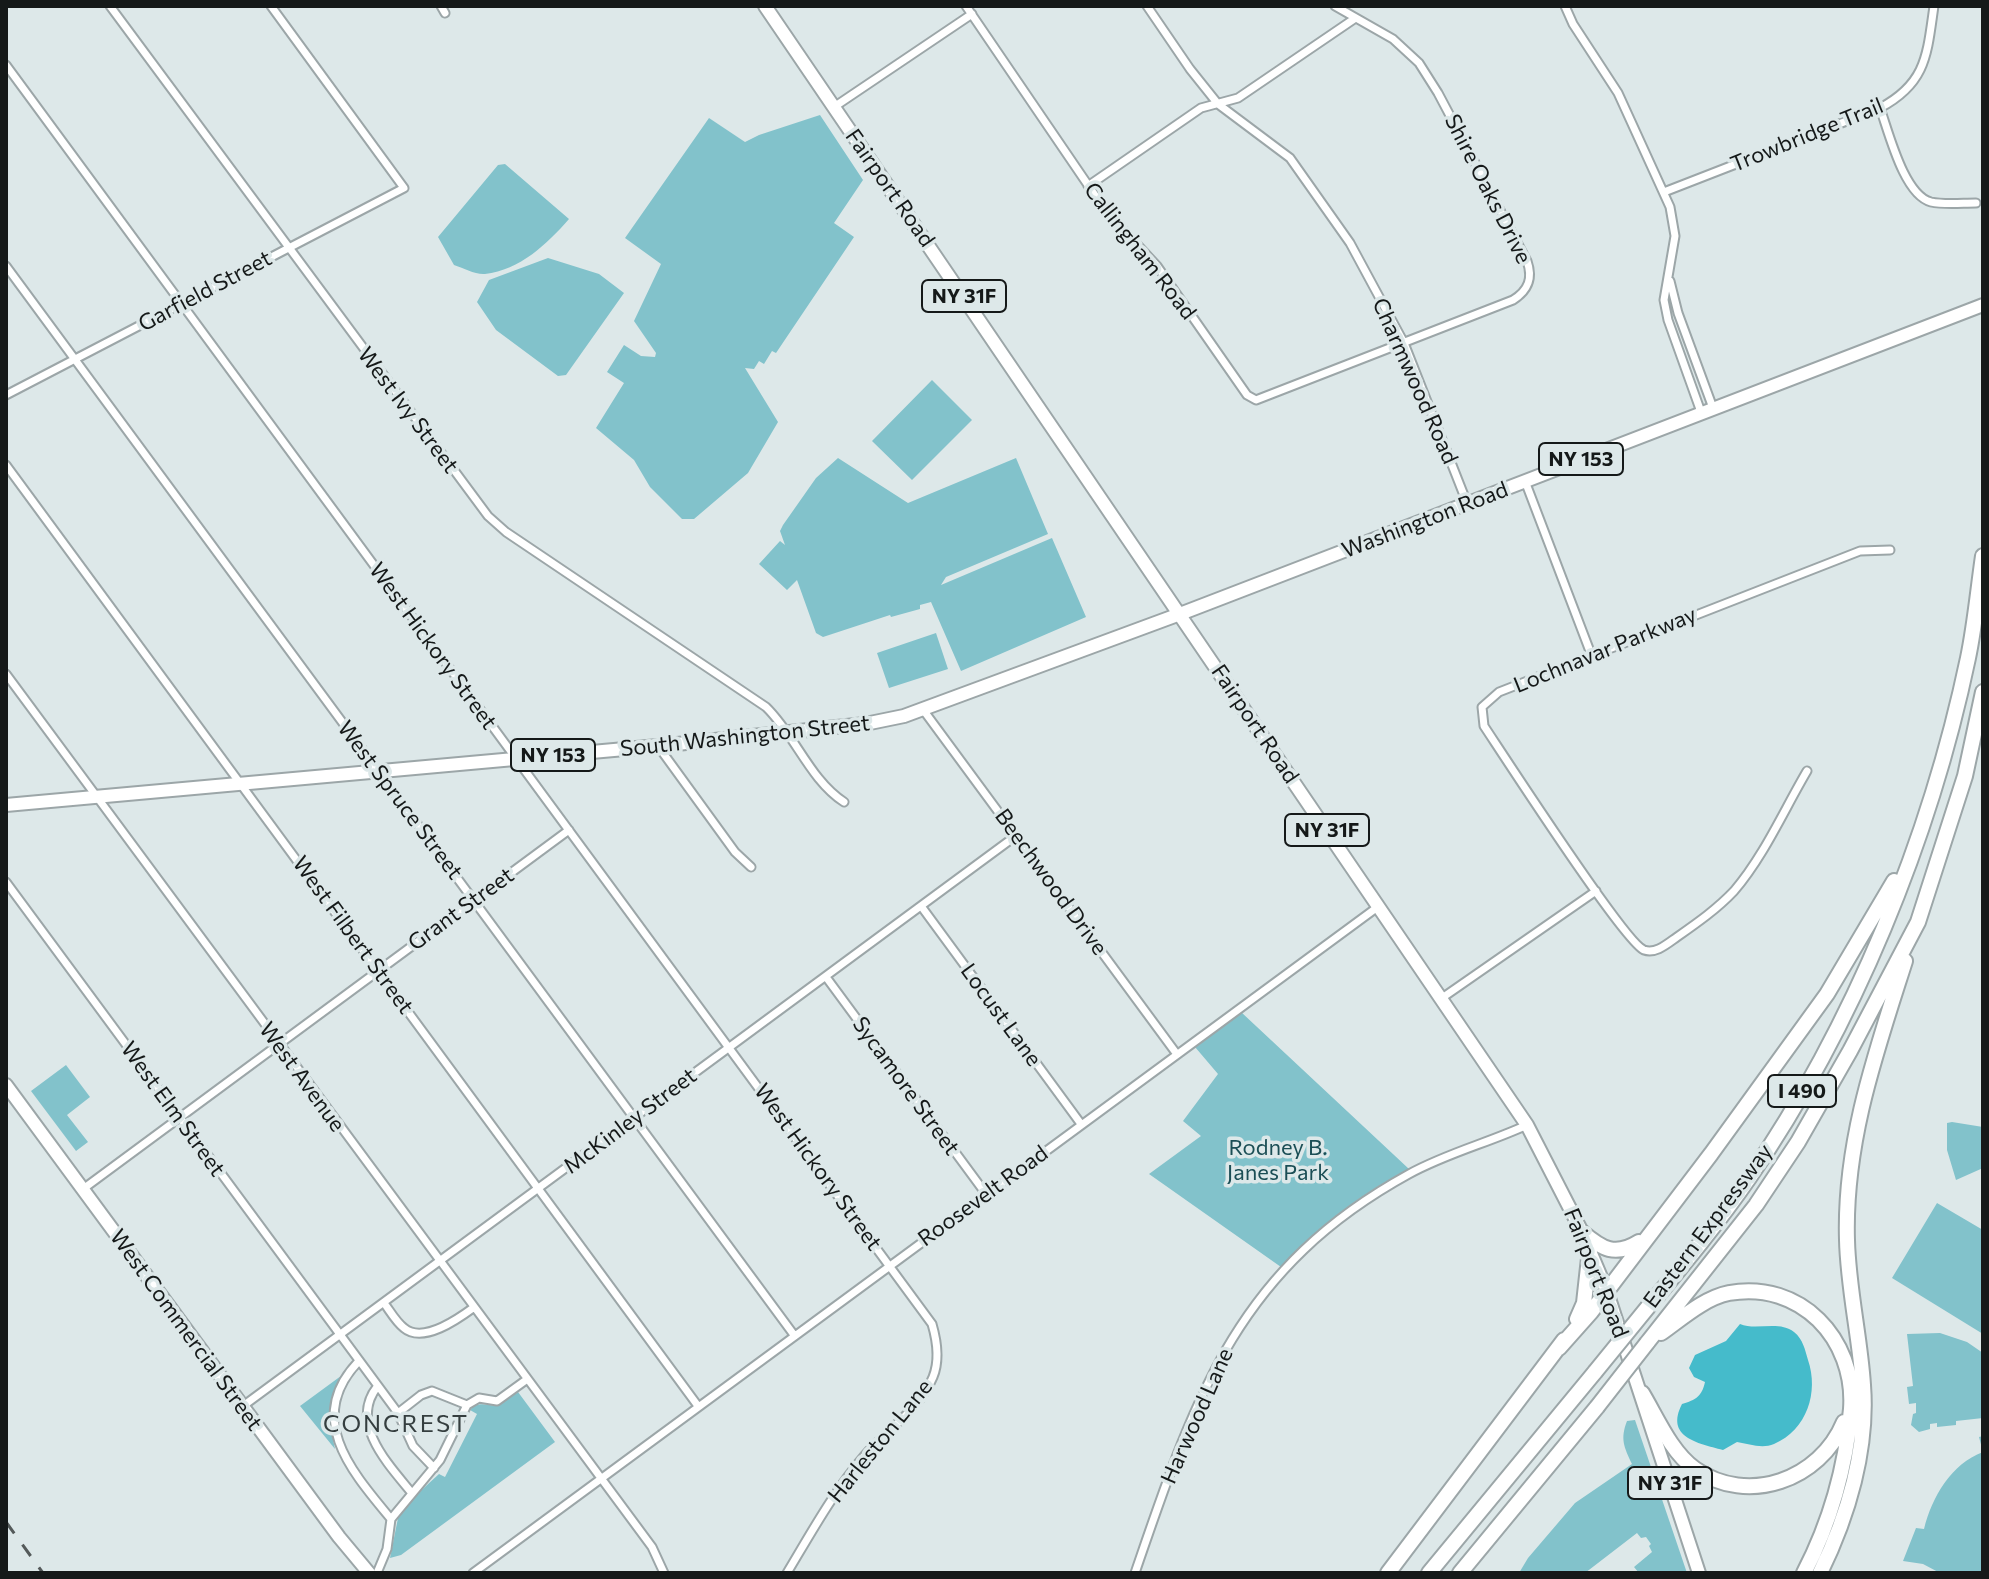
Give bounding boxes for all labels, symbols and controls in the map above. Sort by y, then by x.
street label: Trowbridge Trail [1727,92,1887,178]
street label: Shire Oaks Drive [1439,110,1537,268]
street label: Fairport Road [840,124,940,252]
street label: Callingham Road [1078,177,1202,325]
street label: Garfield Street [134,245,276,337]
road number: NY 31F [922,280,1006,312]
street label: Charmwood Road [1367,294,1463,468]
street label: West Ivy Street [352,342,464,478]
road number: NY 153 [1539,443,1623,475]
street label: Washington Road [1338,476,1512,564]
street label: West Hickory Street [364,557,502,735]
street label: Lochnavar Parkway [1510,601,1700,699]
street label: Fairport Road [1206,660,1304,788]
street label: South Washington Street [619,710,871,762]
street label: West Spruce Street [332,716,468,884]
road number: NY 153 [511,739,595,771]
street label: Beechwood Drive [989,804,1113,960]
road number: NY 31F [1285,814,1369,846]
street label: West Filbert Street [287,851,419,1019]
street label: Grant Street [403,862,519,956]
street label: Locust Lane [955,959,1047,1071]
street label: Sycamore Street [847,1012,965,1160]
street label: West Avenue [253,1017,351,1137]
street label: West Elm Street [115,1037,231,1181]
street label: McKinley Street [558,1062,702,1180]
road number: I 490 [1768,1075,1836,1107]
street label: West Hickory Street [749,1078,887,1256]
park label: Rodney B. Janes Park [1227,1135,1329,1186]
street label: Eastern Expressway [1638,1139,1778,1313]
street label: Roosevelt Road [913,1140,1053,1252]
street label: Fairport Road [1558,1204,1634,1342]
street label: West Commercial Street [104,1224,268,1436]
street label: Harwood Lane [1155,1344,1239,1488]
street label: Harleston Lane [822,1374,938,1508]
district label: CONCREST [323,1410,469,1438]
road number: NY 31F [1628,1467,1712,1499]

